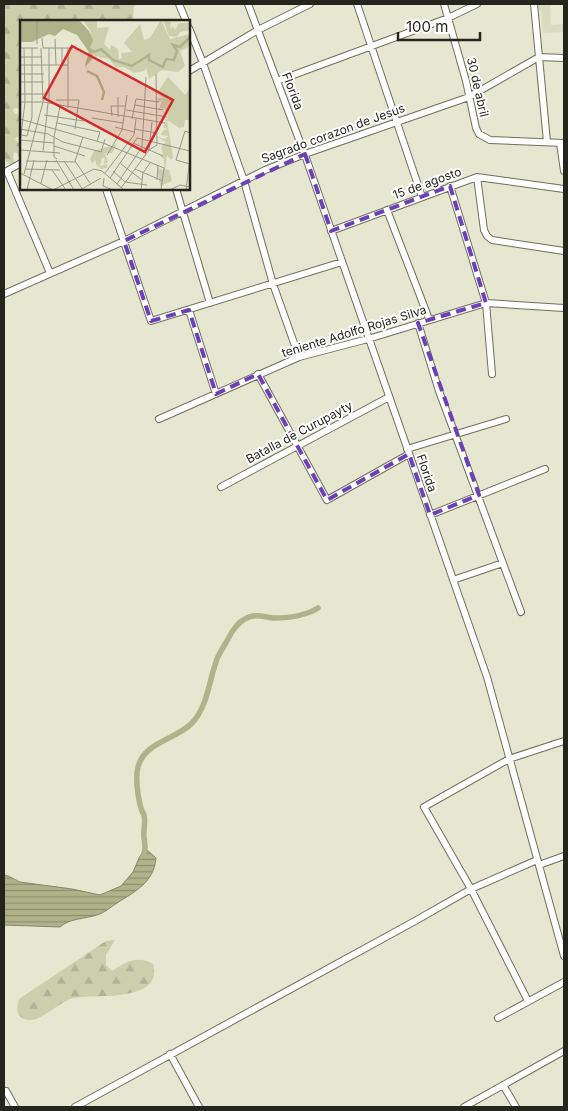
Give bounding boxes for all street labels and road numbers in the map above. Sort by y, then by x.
street label: 30 de abril [464,56,492,118]
street label: Florida [279,70,307,112]
street label: Sagrado corazon de Jesus [259,100,407,166]
street label: 15 de agosto [391,164,463,202]
street label: teniente Adolfo Rojas Silva [280,302,428,360]
street label: Batalla de Curupayty [243,397,355,466]
street label: Florida [414,452,440,494]

